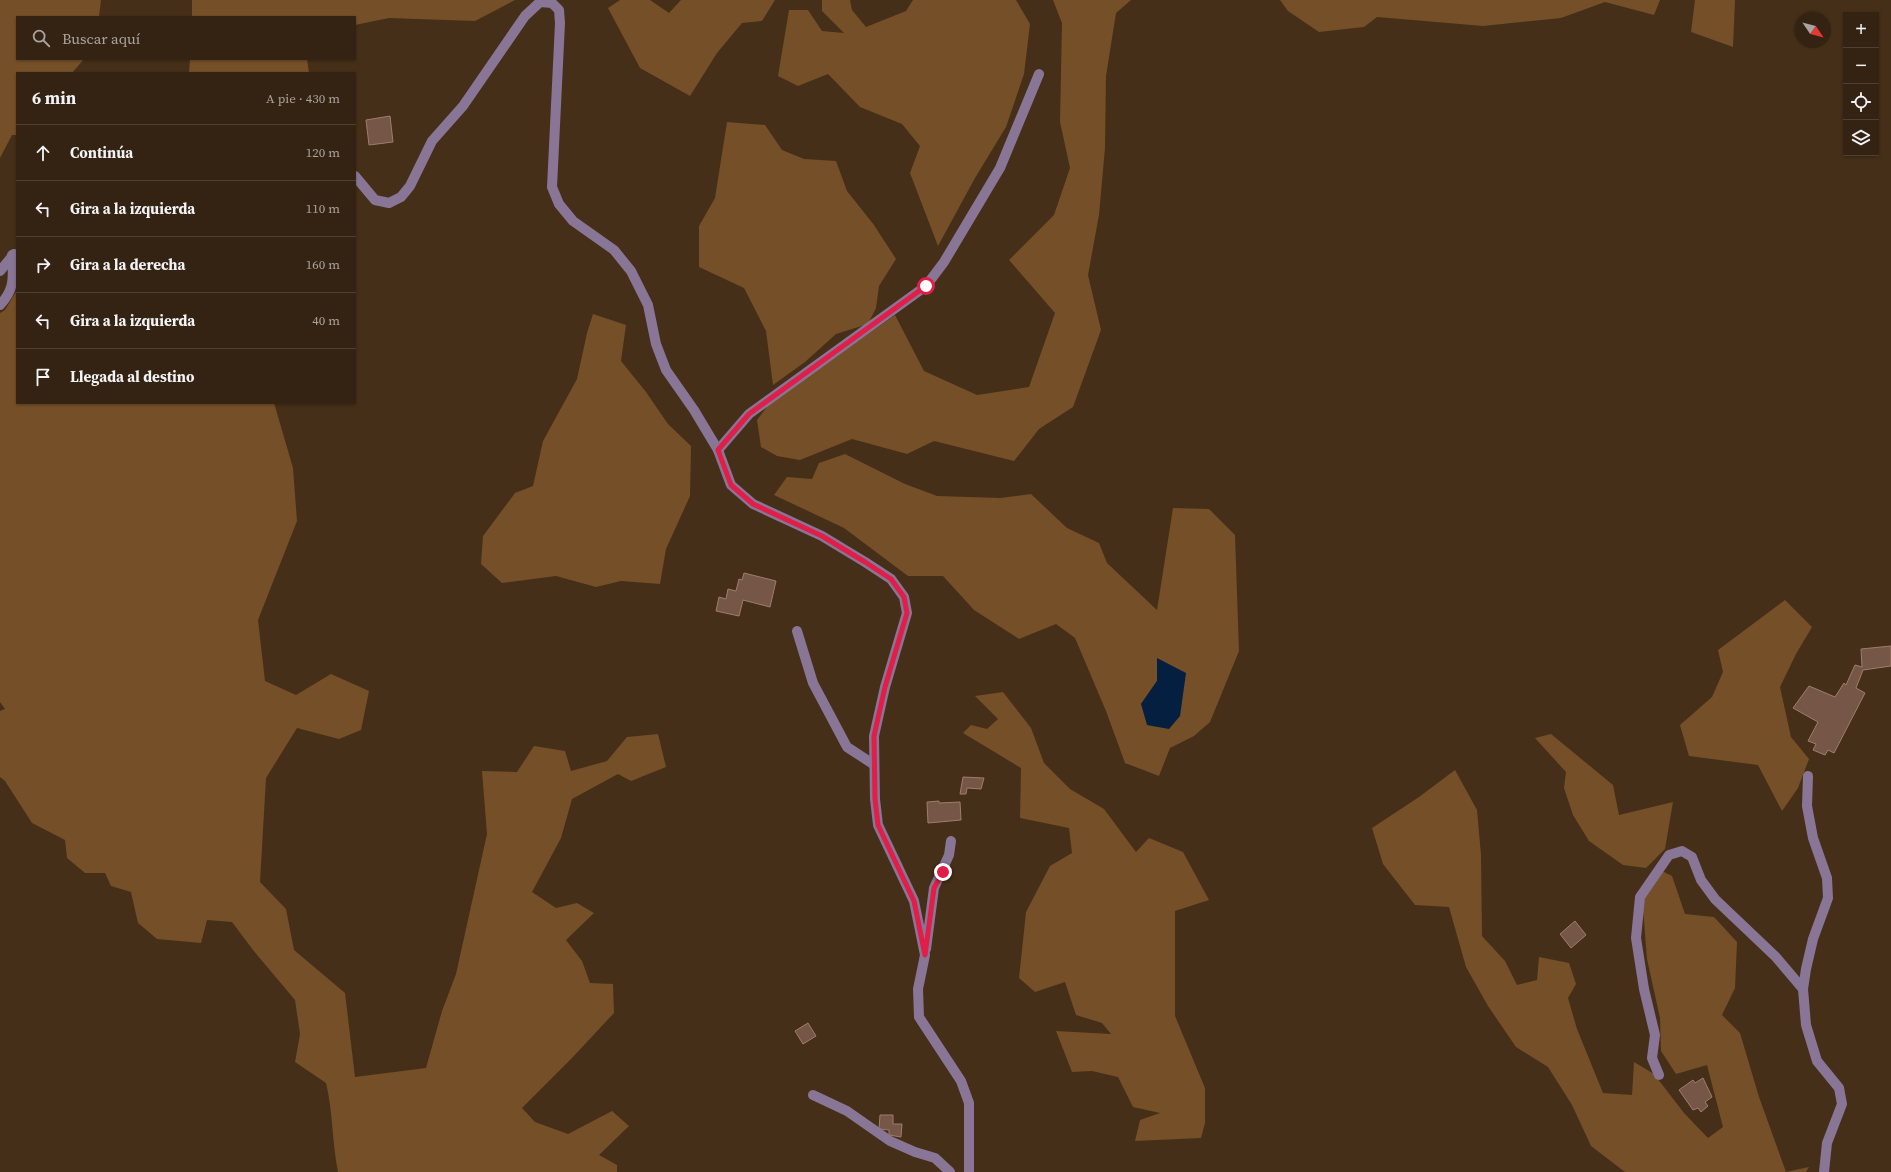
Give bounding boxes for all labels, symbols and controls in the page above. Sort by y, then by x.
north arrow [1795,12,1831,48]
map controls [1843,12,1879,156]
button: + [1843,12,1879,48]
search box [16,16,356,60]
icon: search [30,27,52,49]
text: Buscar aquí [62,28,140,49]
button: − [1843,48,1879,84]
button: locate [1843,84,1879,120]
text: 6 min [32,86,76,110]
text: A pie · 430 m [266,90,340,107]
button: layers [1843,120,1879,156]
icon: ahead [32,142,54,164]
text: Continúa [70,142,133,163]
text: 120 m [306,144,340,161]
icon: left [32,198,54,220]
text: Gira a la izquierda [70,198,195,219]
text: 110 m [306,200,340,217]
icon: right [32,254,54,276]
text: Gira a la derecha [70,254,185,275]
text: 160 m [306,256,340,273]
route start [917,277,935,295]
icon: left [32,310,54,332]
text: Gira a la izquierda [70,310,195,331]
text: 40 m [312,312,340,329]
icon: arrive [32,366,54,388]
text: Llegada al destino [70,366,195,387]
route end [934,863,952,881]

